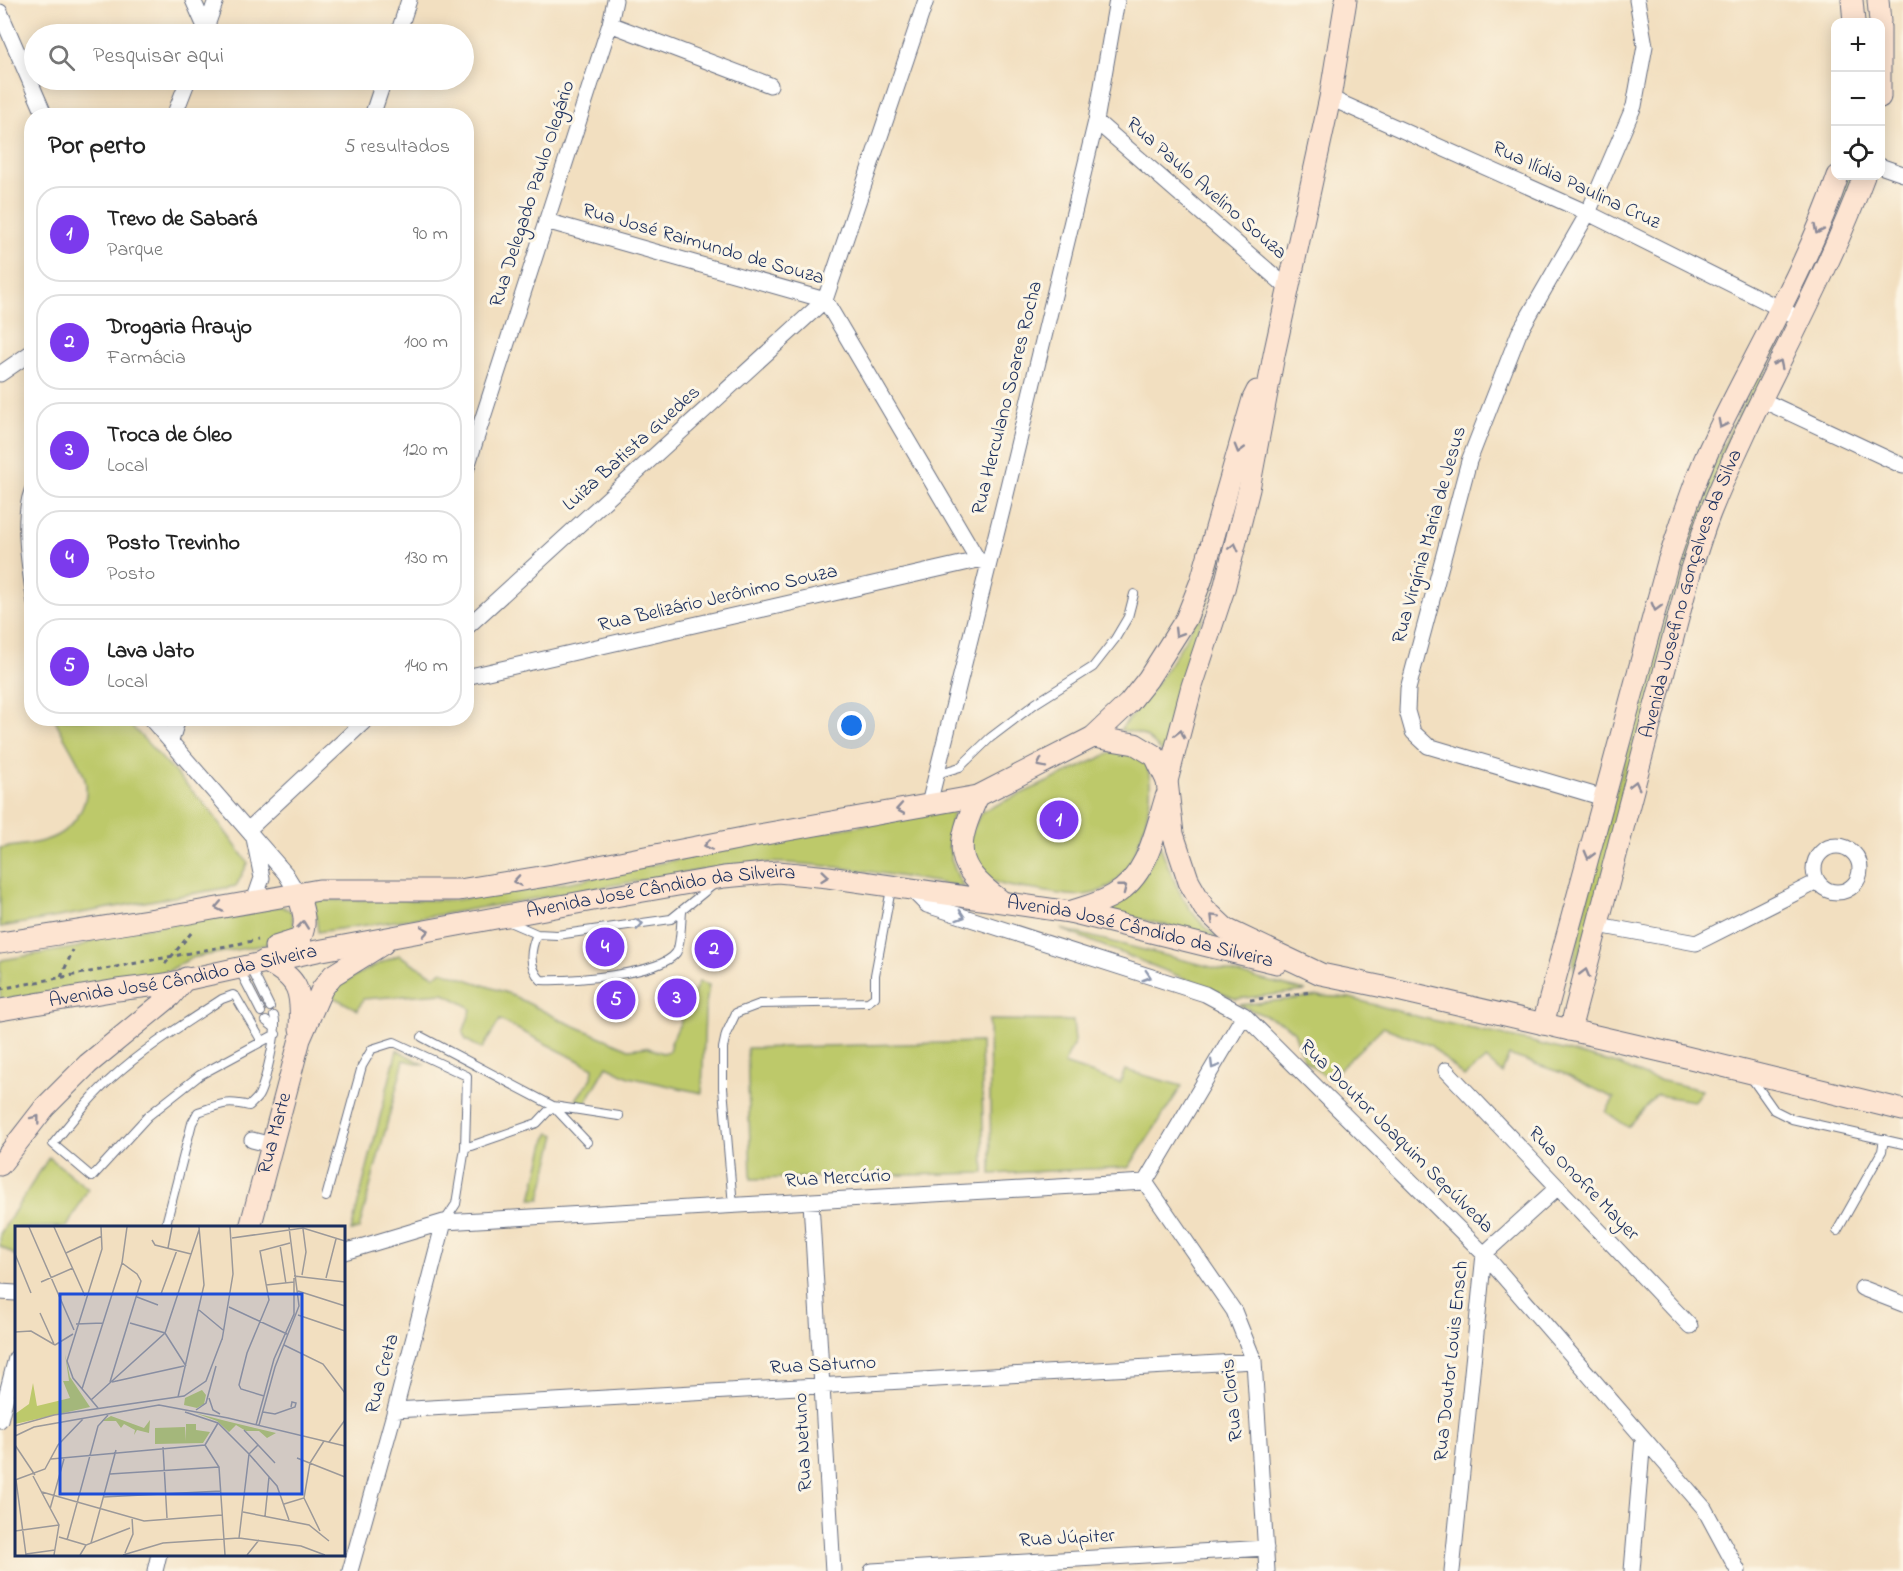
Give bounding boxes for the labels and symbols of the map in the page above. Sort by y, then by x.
street label: Rua Delegado Paulo Olegário [483,77,584,311]
street label: Rua Paulo Avelino Souza [1119,111,1293,267]
street label: Rua Ilídia Paulina Cruz [1487,134,1665,238]
street label: Rua José Raimundo de Souza [579,197,827,293]
one-way arrow [1813,224,1825,235]
street label: Rua Herculano Soares Rocha [965,278,1051,518]
one-way arrow [1772,359,1784,370]
street label: Luiza Batista Guedes [556,379,708,519]
one-way arrow [1718,418,1729,428]
street label: Rua Virgínia Maria de Jesus [1385,423,1476,647]
one-way arrow [1234,443,1246,453]
street label: Avenida Josefino Gonçalves da Silva [1633,445,1750,741]
one-way arrow [1227,542,1240,552]
street label: Rua Belizário Jerônimo Souza [595,557,841,641]
one-way arrow [1651,601,1663,612]
one-way arrow [1173,627,1185,637]
your location [837,711,866,740]
one-way arrow [1172,729,1185,739]
one-way arrow [1037,757,1048,768]
one-way arrow [1628,780,1641,790]
pin: 1 [1040,798,1078,842]
one-way arrow [895,802,905,815]
one-way arrow [704,838,714,851]
one-way arrow [1584,849,1596,859]
street label: Avenida José Cândido da Silveira [524,857,797,927]
one-way arrow [820,870,830,882]
one-way arrow [512,874,521,886]
one-way arrow [1116,885,1127,896]
street label: Avenida José Cândido da Silveira [1005,889,1276,976]
one-way arrow [214,900,224,913]
one-way arrow [955,909,966,921]
one-way arrow [1211,914,1221,925]
one-way arrow [634,918,643,930]
one-way arrow [296,921,309,930]
pin: 4 [586,924,624,970]
one-way arrow [420,925,430,938]
pin: 2 [694,926,734,972]
street label: Avenida José Cândido da Silveira [47,937,320,1016]
one-way arrow [1141,968,1152,981]
one-way arrow [1578,969,1590,979]
pin: 3 [658,976,696,1020]
pin: 5 [596,978,636,1022]
street label: Rua Doutor Joaquim Sepúlveda [1292,1033,1500,1241]
one-way arrow [1210,1059,1221,1069]
street label: Rua Marte [250,1089,300,1177]
one-way arrow [29,1114,40,1125]
street label: Rua Onofre Mayer [1521,1120,1646,1248]
street label: Rua Mercúrio [784,1162,892,1196]
inset map [15,1226,345,1556]
street label: Rua Doutor Louis Ensch [1427,1259,1477,1463]
street label: Rua Creta [358,1331,408,1417]
street label: Rua Saturno [769,1349,877,1383]
street label: Rua Cloris [1214,1357,1252,1443]
street label: Rua Netuno [787,1392,821,1492]
street label: Rua Júpiter [1018,1522,1116,1556]

